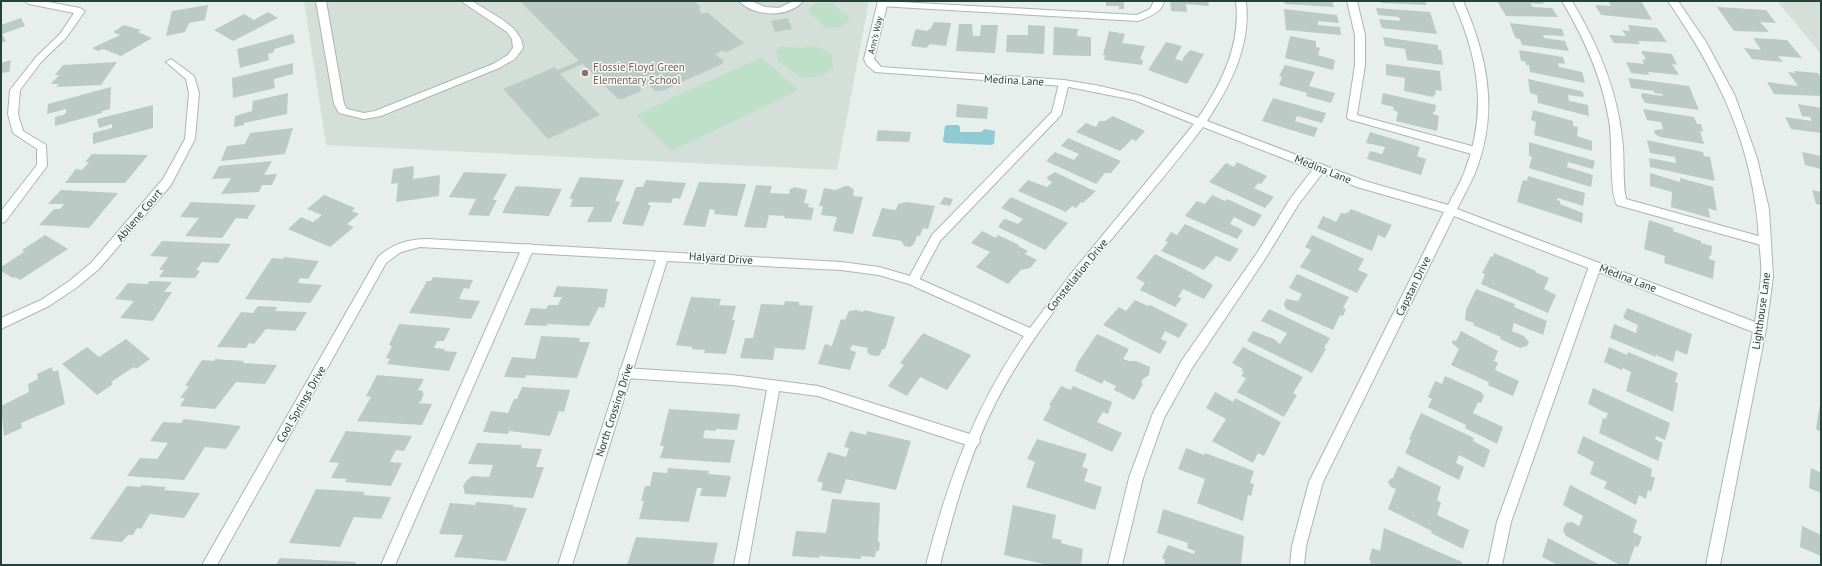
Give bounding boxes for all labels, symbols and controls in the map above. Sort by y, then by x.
street label: Ann's Way [865,14,885,55]
place label: Flossie Floyd Green Elementary School [593,60,685,87]
marker: Flossie Floyd Green Elementary School [580,68,590,78]
street label: Medina Lane [984,71,1045,89]
street label: Medina Lane [1293,151,1354,187]
street label: Abilene Court [113,186,165,244]
street label: Constellation Drive [1043,235,1111,314]
street label: Halyard Drive [689,249,754,267]
street label: Capstan Drive [1392,253,1434,318]
street label: Medina Lane [1597,261,1659,295]
street label: Lighthouse Lane [1749,271,1773,351]
street label: North Crossing Drive [592,361,636,459]
street label: Cool Springs Drive [273,363,329,445]

